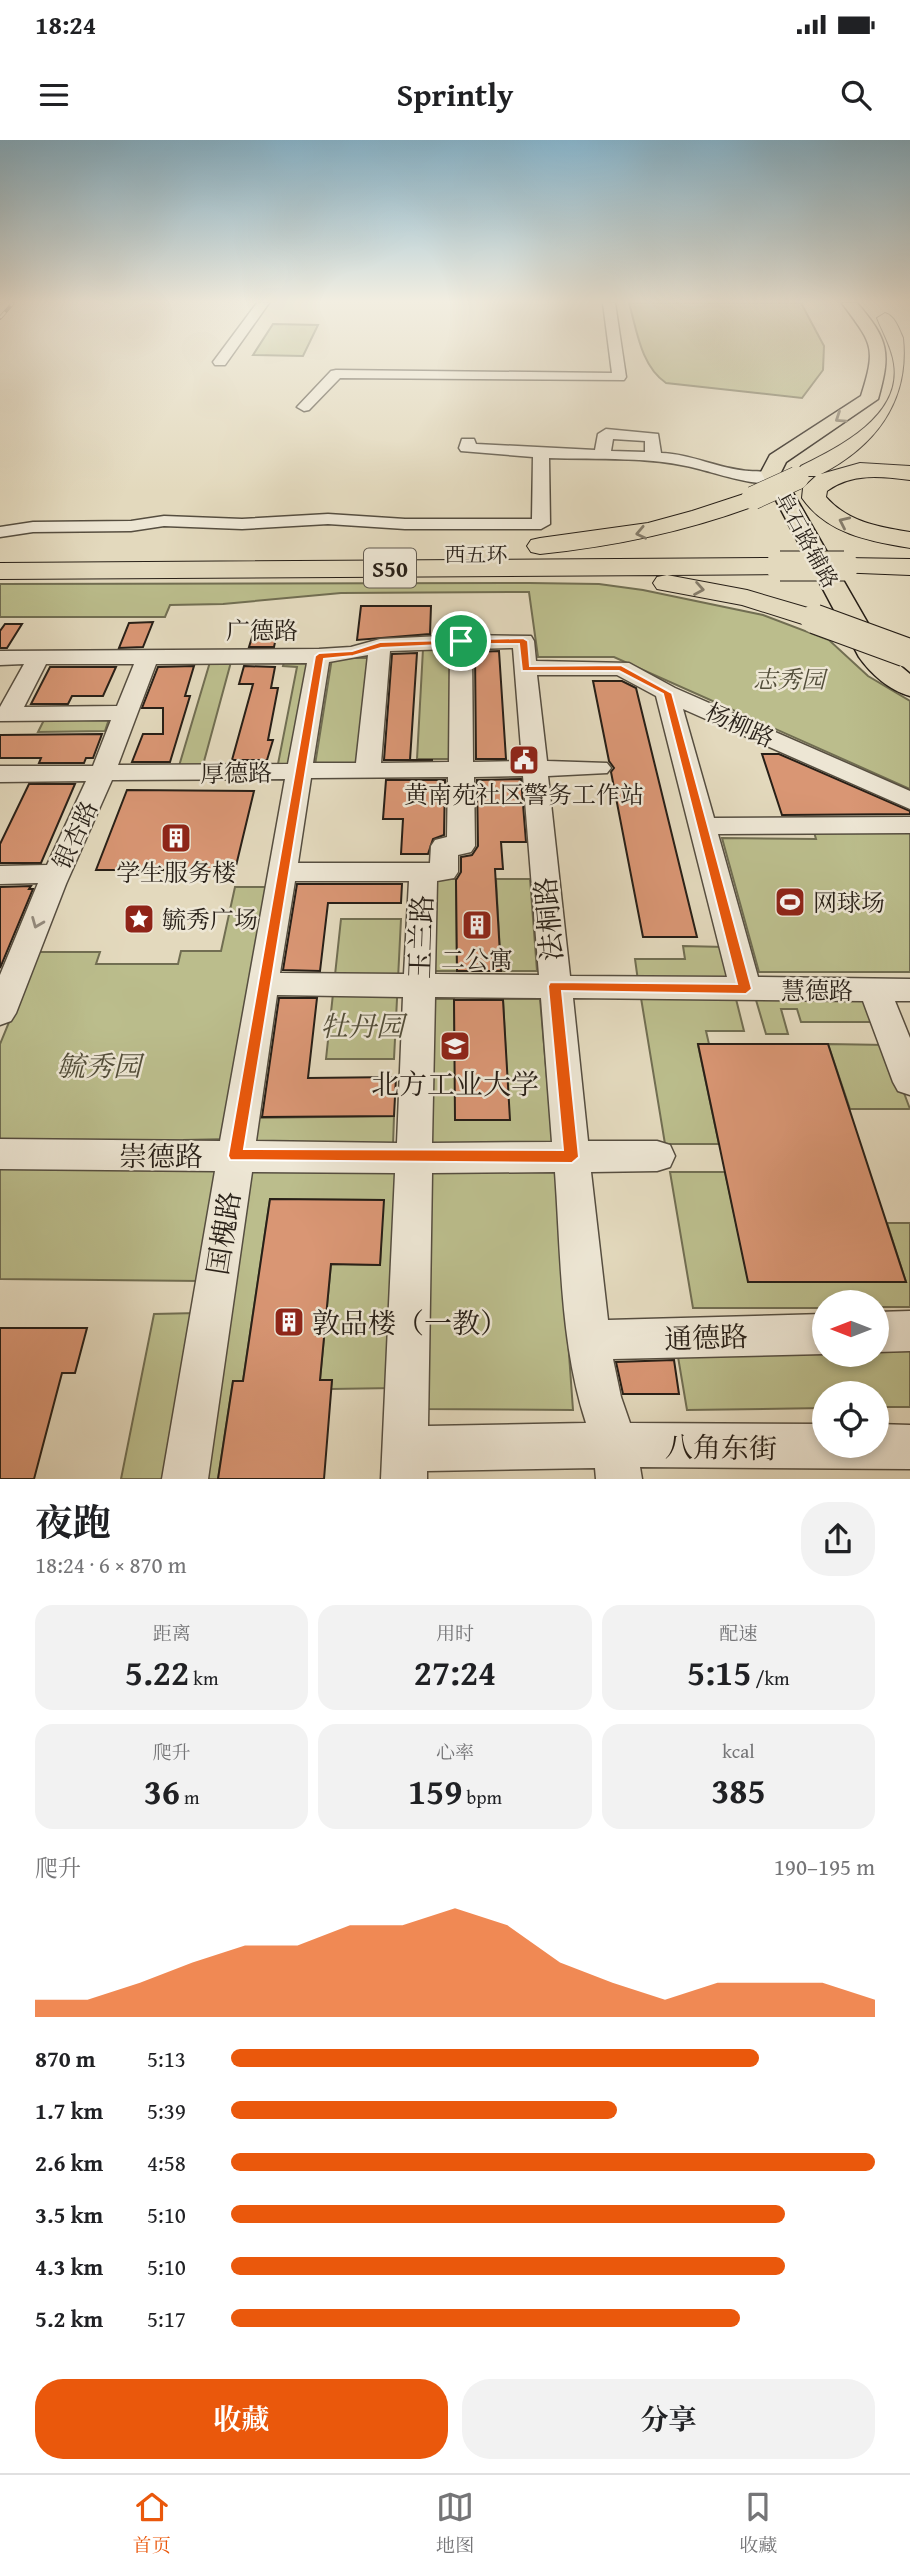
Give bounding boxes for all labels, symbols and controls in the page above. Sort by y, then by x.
text: 18:24 [35,5,96,44]
text: Sprintly [397,71,513,118]
icon: menu [35,76,73,114]
icon: search [837,76,875,114]
one-way arrow [835,410,848,423]
street label: 阜石路辅路 [768,487,846,593]
one-way arrow [839,517,851,531]
one-way arrow [635,524,647,539]
street label: 西五环 [445,539,508,570]
road number: S50 [364,548,416,588]
one-way arrow [693,580,705,595]
pin [431,611,491,671]
street label: 广德路 [226,613,298,648]
icon: arrive [442,622,480,660]
park label: 志秀园 [753,662,829,697]
street label: 杨柳路 [700,694,780,756]
public building icon: 黄南苑社区警务工作站 [507,743,541,777]
street label: 厚德路 [200,755,272,791]
place label: 黄南苑社区警务工作站 [404,777,644,812]
street label: 银杏路 [44,795,106,875]
building icon: 学生服务楼 [159,821,193,855]
place label: 学生服务楼 [116,855,236,890]
street label: 法桐路 [524,875,572,963]
sports icon: 网球场 [773,885,807,919]
place label: 网球场 [813,885,885,920]
street label: 玉兰路 [398,894,442,980]
place icon: 毓秀广场 [122,902,156,936]
place label: 毓秀广场 [162,902,258,937]
building icon: 二公寓 [460,908,494,942]
one-way arrow [31,916,45,928]
place label: 二公寓 [441,942,513,977]
street label: 慧德路 [781,973,853,1008]
park label: 牡丹园 [320,1005,408,1046]
school or university icon: 北方工业大学 [438,1029,472,1063]
park label: 毓秀园 [57,1045,145,1086]
place label: 北方工业大学 [371,1063,539,1104]
street label: 崇德路 [119,1135,203,1176]
street label: 国槐路 [196,1188,250,1278]
north arrow [812,1290,889,1367]
map controls [812,1290,889,1458]
place label: 敦品楼（一教） [312,1302,508,1343]
building icon: 敦品楼（一教） [272,1305,306,1339]
street label: 通德路 [663,1315,749,1359]
button: locate [812,1381,889,1458]
street label: 八角东街 [665,1426,777,1468]
text: 夜跑 [35,1494,111,1550]
button: share [801,1502,875,1576]
text: 18:24 · 6 × 870 m [35,1548,187,1581]
text: 距离 [153,1619,191,1647]
text: 用时 [436,1619,474,1647]
text: 配速 [719,1619,757,1647]
text: 5.22 [125,1647,189,1698]
text: 27:24 [414,1647,496,1698]
text: 5:15 [687,1647,751,1698]
text: km [189,1664,218,1692]
text: /km [751,1664,790,1692]
text: kcal [722,1737,755,1765]
text: 爬升 [153,1738,191,1766]
text: 心率 [436,1738,474,1766]
text: 385 [711,1765,766,1816]
text: 36 [144,1766,180,1817]
text: 159 [408,1766,462,1817]
text: m [180,1783,200,1811]
text: bpm [462,1783,502,1811]
text: 190–195 m [774,1850,875,1883]
text: 爬升 [35,1851,81,1884]
text: 870 m [35,2042,96,2075]
text: 5:13 [147,2042,186,2075]
text: 1.7 km [35,2094,103,2127]
text: 5:39 [147,2094,186,2127]
text: 2.6 km [35,2146,103,2179]
text: 4:58 [147,2146,186,2179]
text: 3.5 km [35,2198,103,2231]
text: 5:10 [147,2198,186,2231]
text: 4.3 km [35,2250,103,2283]
text: 5:10 [147,2250,186,2283]
text: 5.2 km [35,2302,103,2335]
text: 5:17 [147,2302,186,2335]
button: 收藏 [35,2379,448,2459]
button: 分享 [462,2379,875,2459]
tab: 首页 [133,2488,171,2559]
tab: 地图 [436,2488,474,2559]
tab: 收藏 [739,2488,777,2559]

